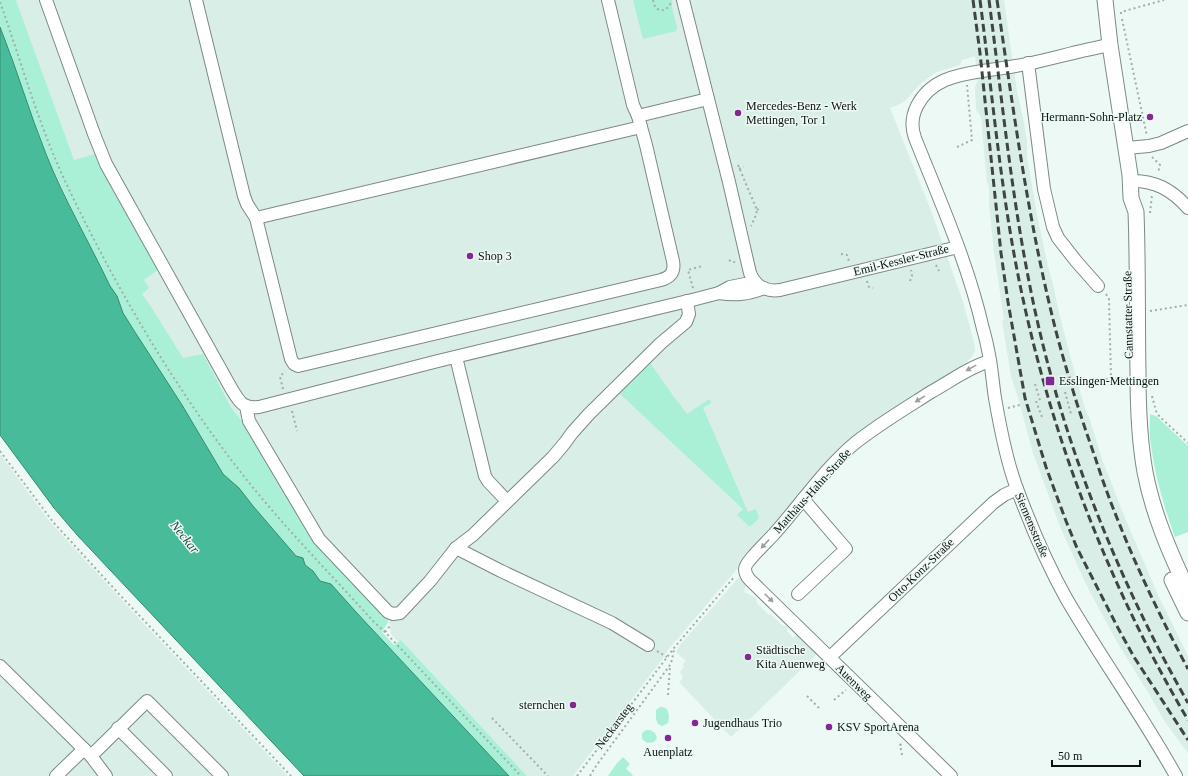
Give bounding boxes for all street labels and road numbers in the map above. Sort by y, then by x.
street label: Emil-Kessler-Straße [852,241,950,279]
street label: Cannstatter Straße [1120,271,1136,359]
street label: Matthäus-Hahn-Straße [770,446,854,536]
street label: Siemensstraße [1012,490,1052,560]
street label: Otto-Konz-Straße [885,535,957,605]
street label: Auenweg [833,661,875,703]
street label: Neckarsteg [592,700,636,752]

